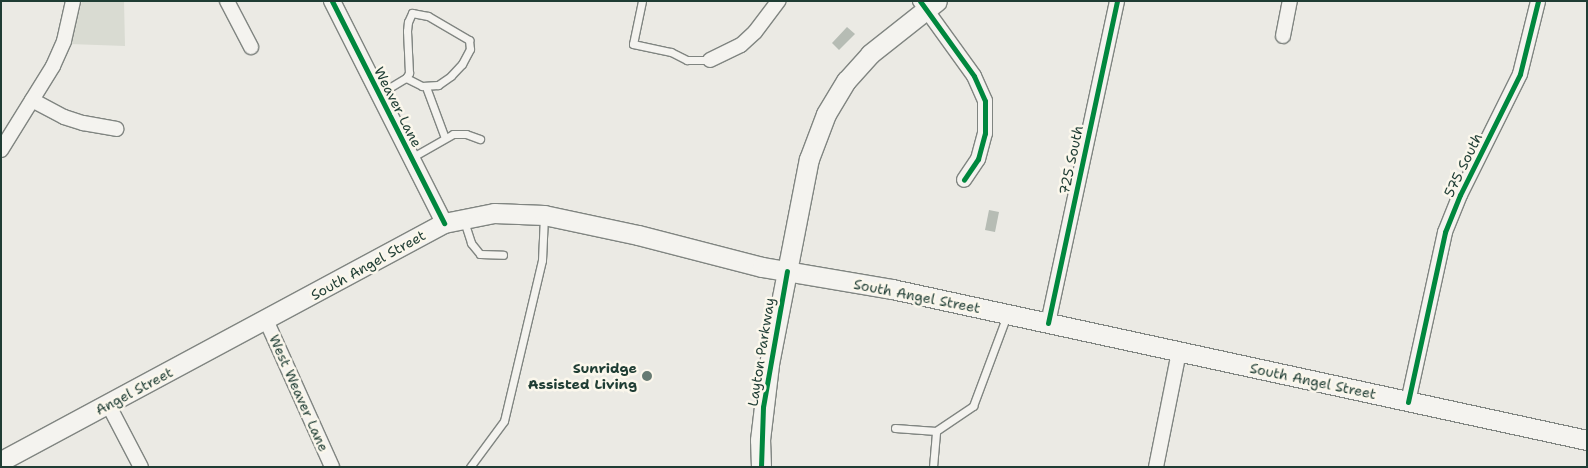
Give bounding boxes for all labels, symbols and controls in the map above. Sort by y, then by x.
street label: Weaver Lane [371,64,425,150]
street label: 725 South [1055,124,1087,196]
street label: 575 South [1440,130,1486,200]
street label: South Angel Street [308,226,428,304]
street label: South Angel Street [852,275,982,317]
street label: Layton Parkway [744,297,778,407]
street label: West Weaver Lane [266,332,332,454]
street label: South Angel Street [1248,359,1378,403]
place label: Sunridge Assisted Living [528,360,637,392]
street label: Angel Street [93,364,175,418]
marker: Sunridge Assisted Living [641,370,653,382]

